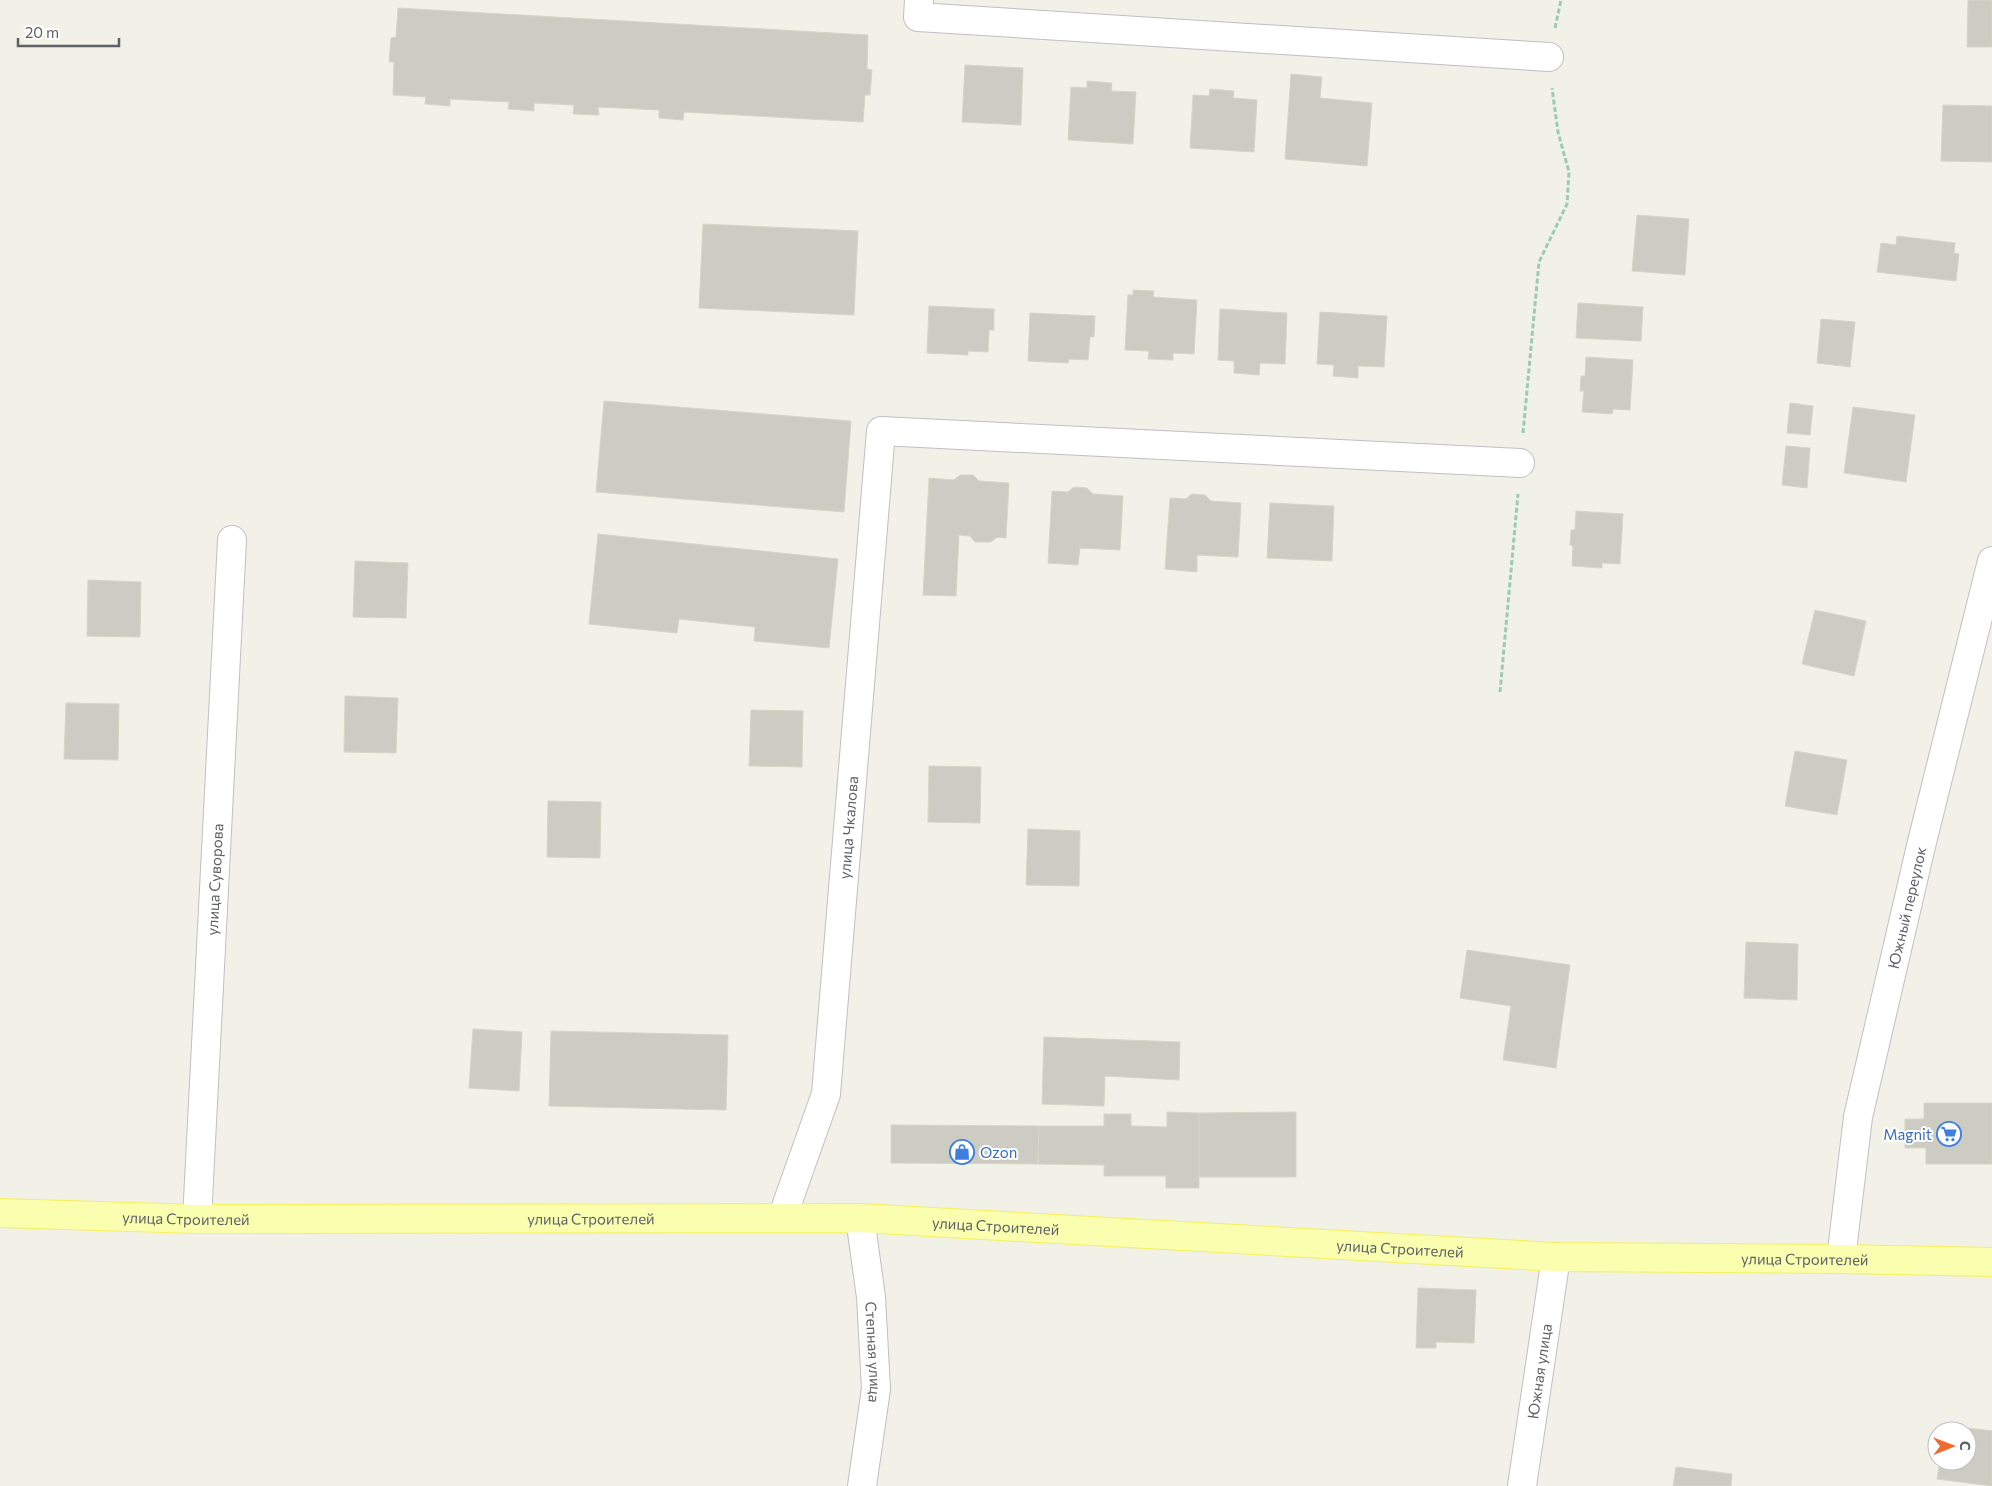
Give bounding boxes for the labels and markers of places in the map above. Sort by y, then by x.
supermarket icon: Magnit [1936,1121,1962,1147]
place label: Magnit [1883,1125,1932,1143]
shop icon: Ozon [949,1139,975,1165]
place label: Ozon [980,1143,1017,1161]

